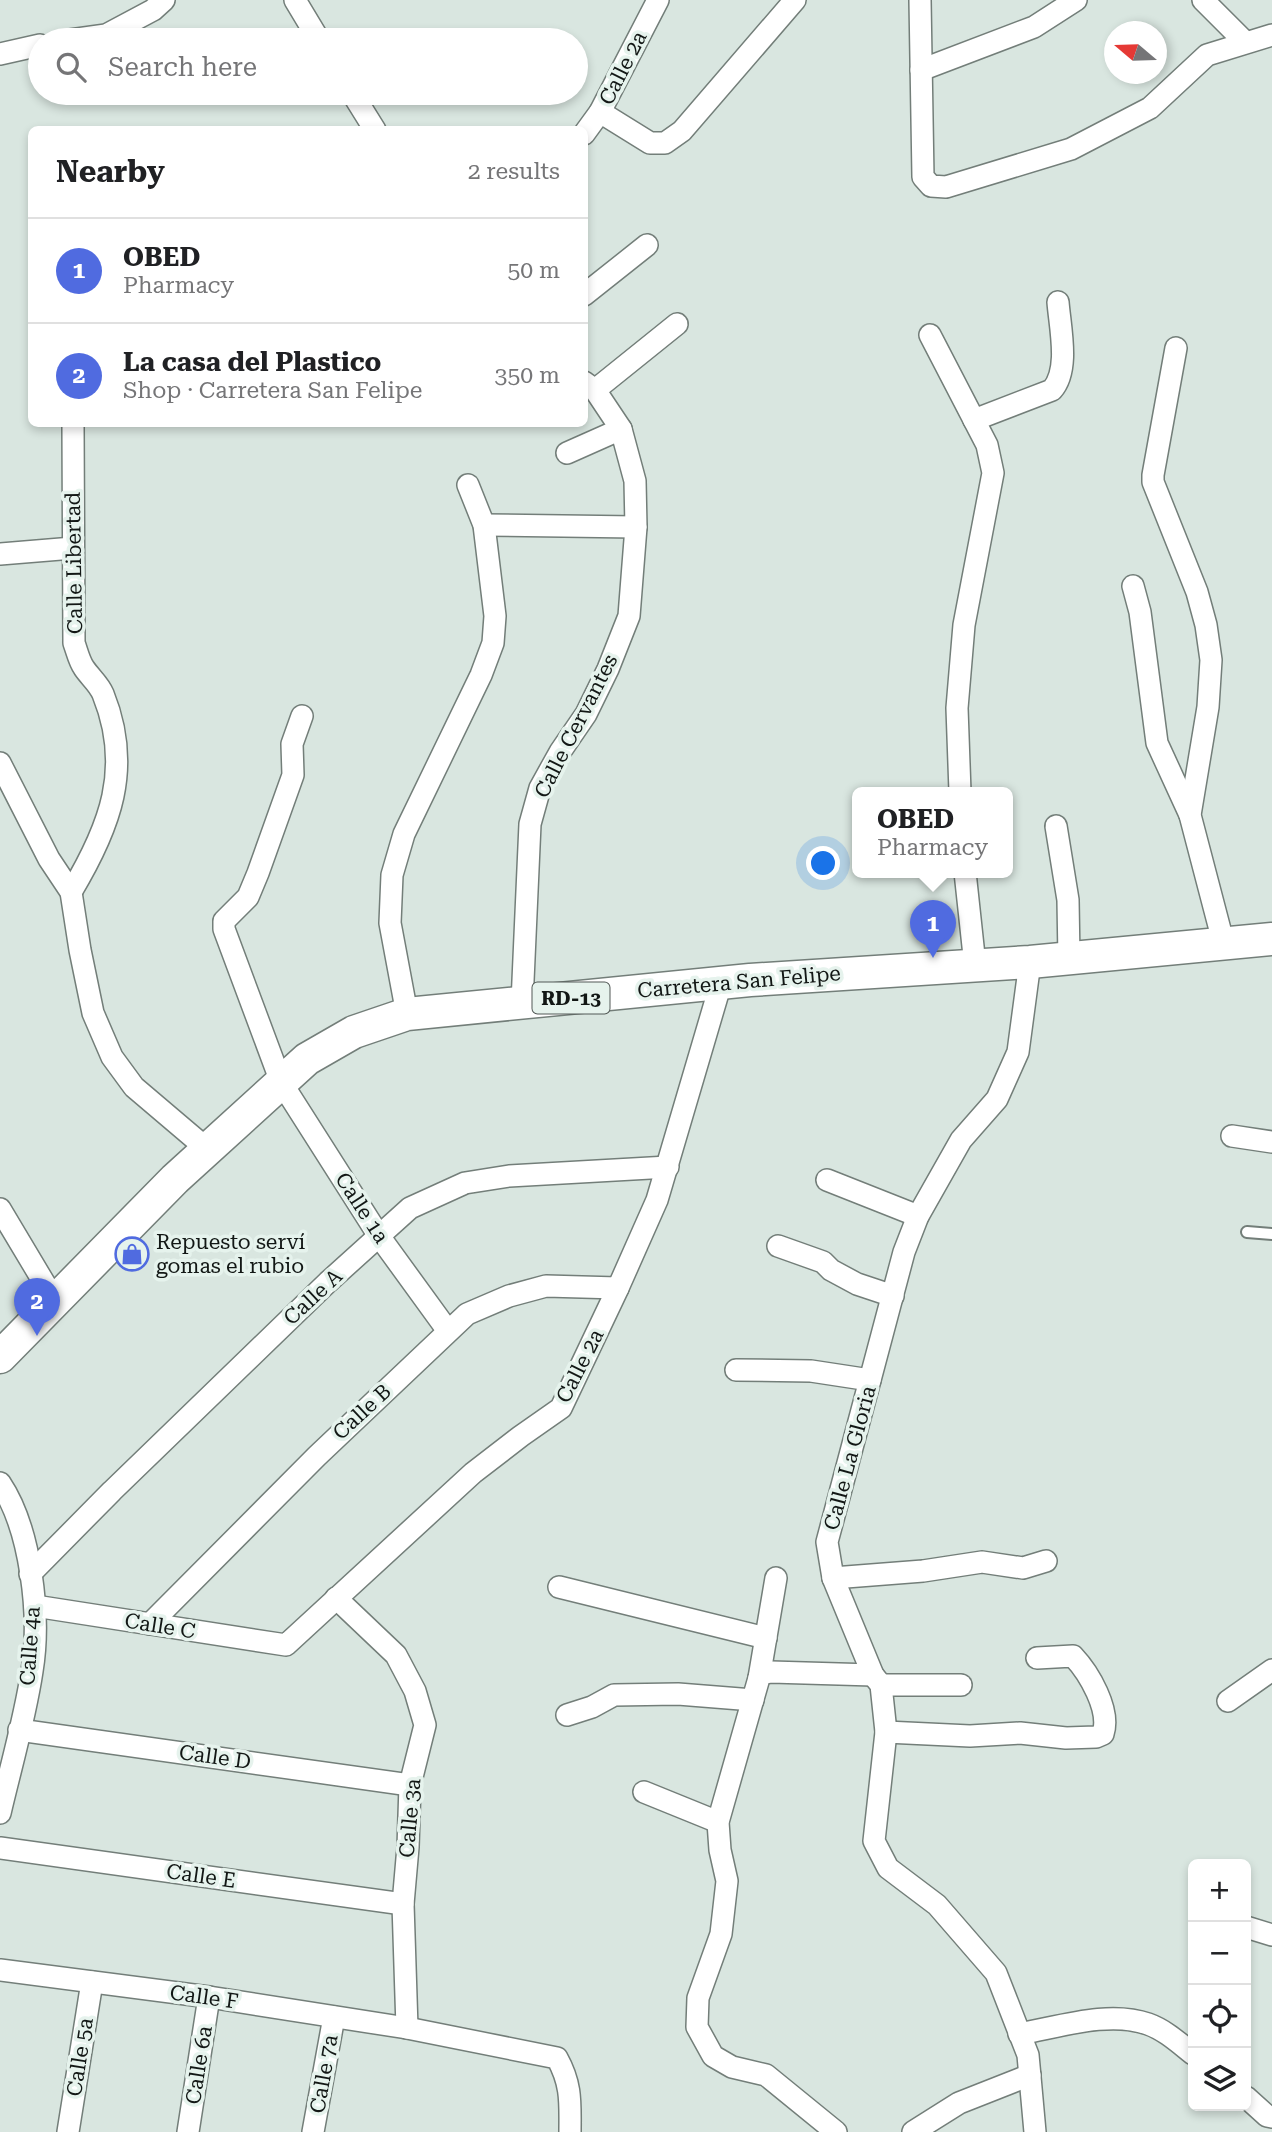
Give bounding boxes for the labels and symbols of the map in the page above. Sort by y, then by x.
north arrow [1104,21,1167,84]
street label: Calle 2a [594,27,652,109]
street label: Calle Libertad [61,491,87,634]
street label: Calle Cervantes [529,650,623,802]
your location [806,846,840,880]
pin: 1 [910,900,956,958]
street label: Carretera San Felipe [636,961,842,1003]
road number: RD-13 [532,982,610,1014]
street label: Calle 1a [330,1168,394,1248]
place label: Repuesto serví gomas el rubio [156,1230,306,1278]
shop icon: Repuesto serví gomas el rubio [113,1235,151,1273]
street label: Calle A [279,1264,347,1330]
pin: 2 [14,1278,60,1336]
street label: Calle 2a [551,1325,609,1407]
street label: Calle B [328,1379,396,1445]
street label: Calle La Gloria [819,1383,881,1533]
street label: Calle 4a [15,1605,45,1686]
street label: Calle C [123,1609,197,1643]
street label: Calle D [177,1740,253,1774]
street label: Calle 3a [395,1777,425,1859]
street label: Calle E [165,1859,237,1893]
street label: Calle F [168,1980,240,2014]
street label: Calle 5a [62,2015,98,2098]
street label: Calle 6a [181,2023,217,2106]
street label: Calle 7a [305,2032,343,2115]

